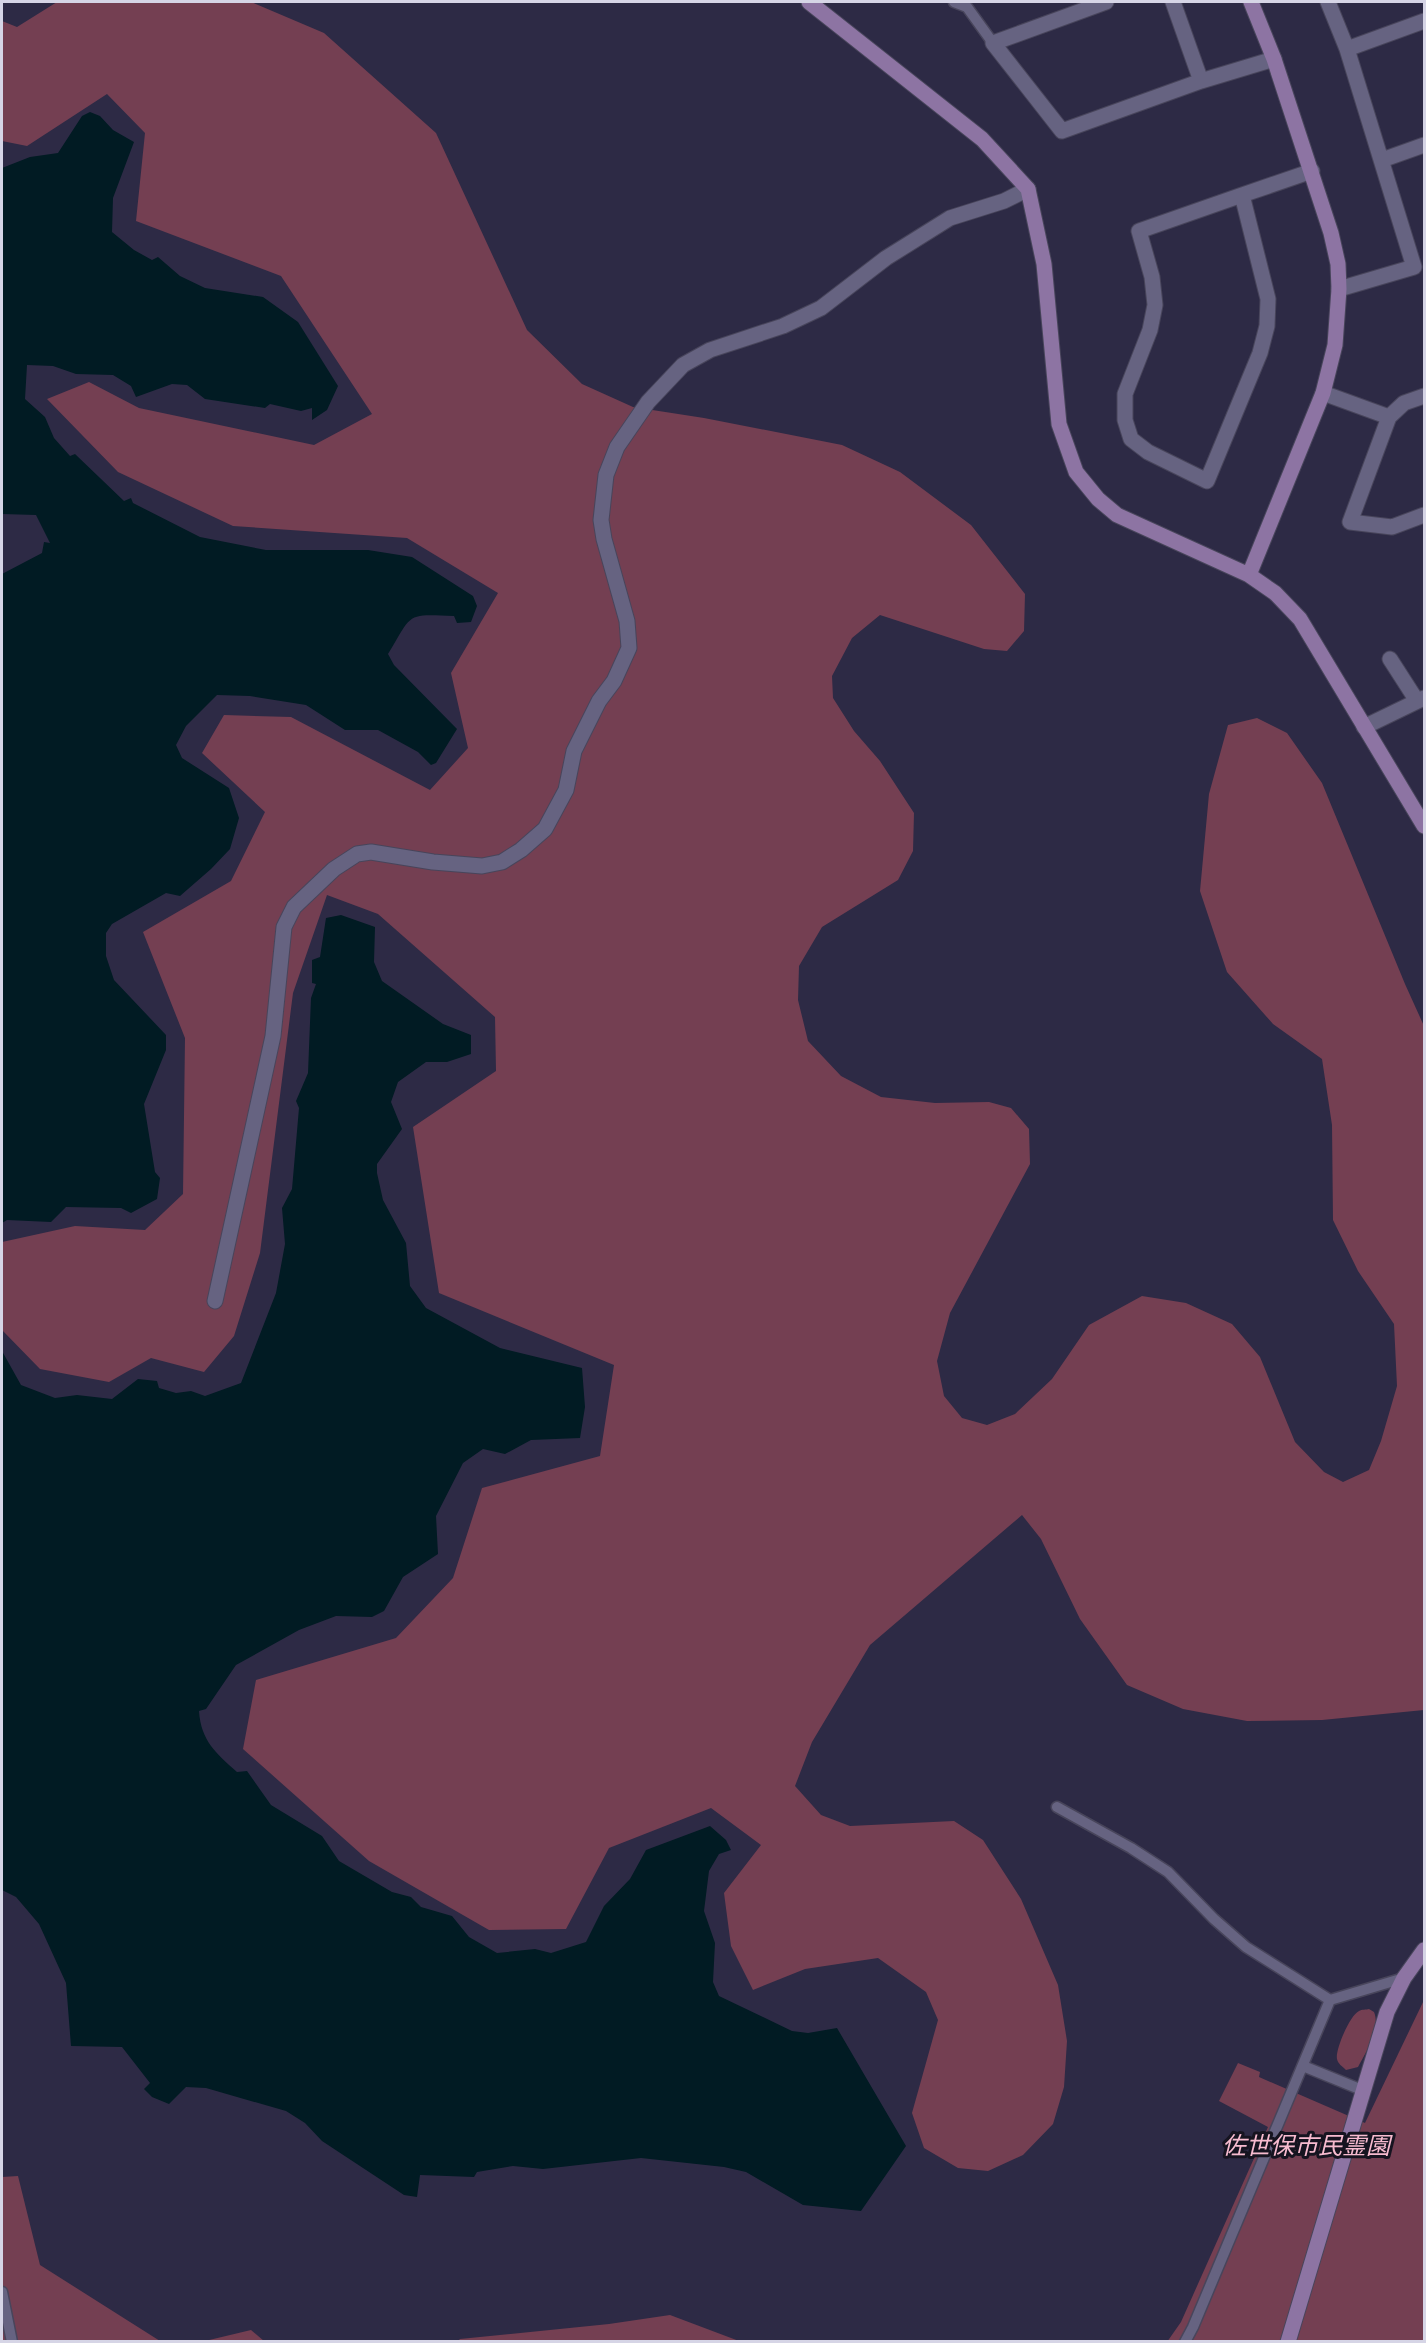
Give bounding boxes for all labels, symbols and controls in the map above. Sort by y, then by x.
park label: 佐世保市民霊園 [1222,2129,1393,2165]

